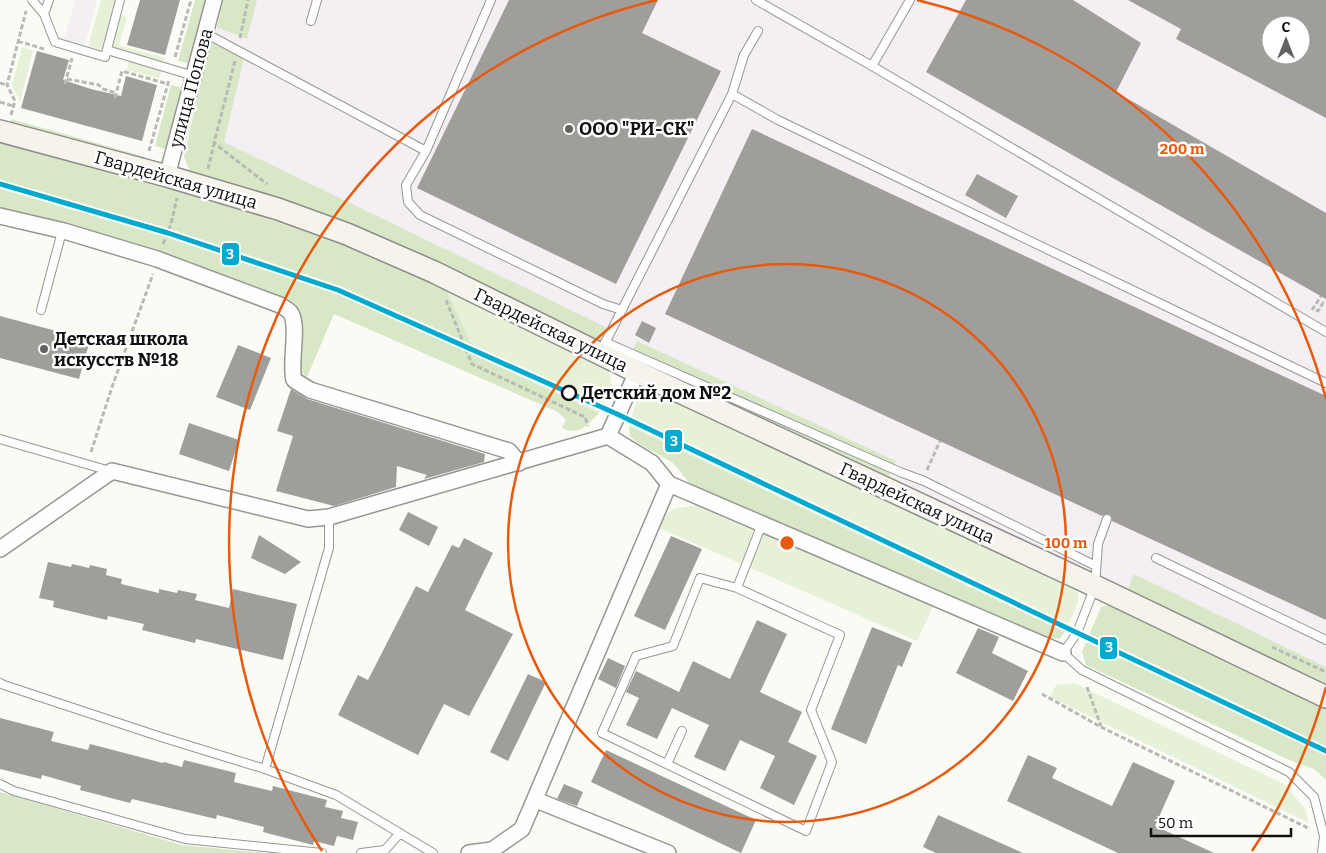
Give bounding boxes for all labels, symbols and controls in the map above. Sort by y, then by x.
north arrow [1261,15,1311,65]
text: С [1282,19,1291,36]
street label: улица Попова [164,26,218,151]
place label: ООО "РИ-СК" [579,118,695,140]
marker: ООО "РИ-СК" [563,123,575,135]
text: 200 m [1160,140,1205,158]
street label: Гвардейская улица [92,146,260,214]
line badge: 3 [221,242,240,266]
text: 3 [226,246,234,263]
street label: Гвардейская улица [471,283,631,377]
place label: Детская школа искусств №18 [54,328,188,371]
marker: Детская школа искусств №18 [38,343,50,355]
place label: Детский дом №2 [581,382,731,404]
marker: Детский дом №2 [561,385,577,401]
line badge: 3 [664,429,683,453]
text: 3 [670,433,678,450]
street label: Гвардейская улица [836,458,998,549]
centre of rings [778,534,796,552]
text: 100 m [1045,534,1088,552]
line badge: 3 [1099,636,1118,660]
text: 3 [1105,639,1113,656]
scale bar [1151,806,1291,838]
text: 50 m [1158,814,1194,832]

